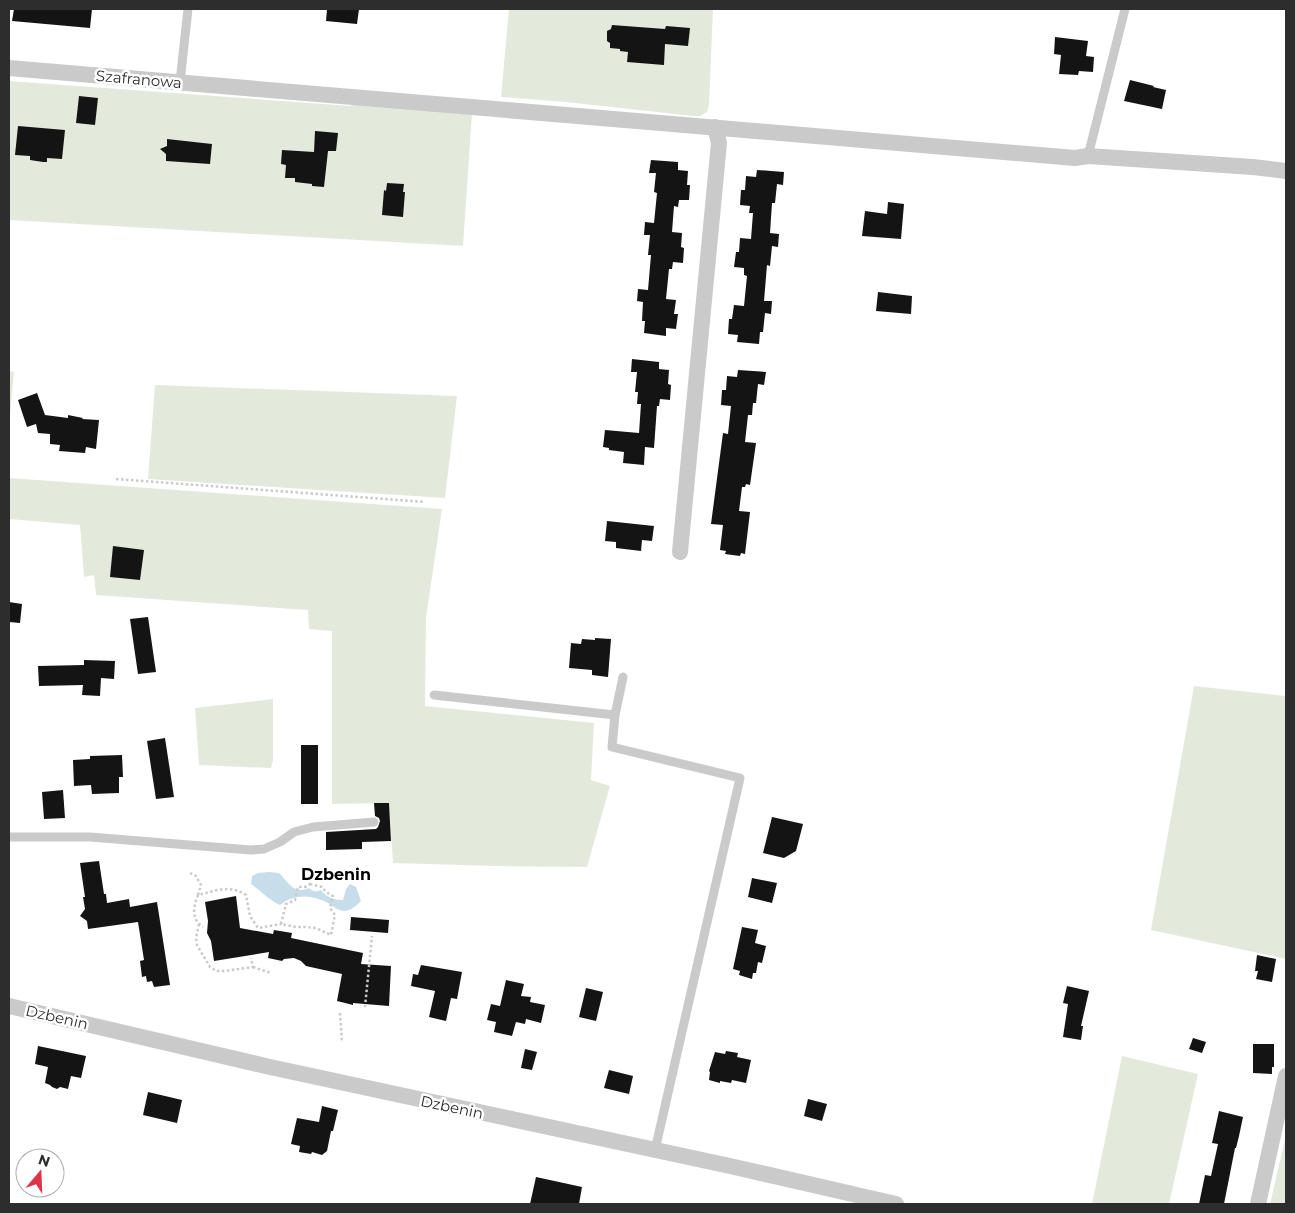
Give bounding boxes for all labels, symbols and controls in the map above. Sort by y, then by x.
street label: Szafranowa [95,66,183,92]
district label: Dzbenin [301,865,371,884]
street label: Dzbenin [24,1001,90,1033]
street label: Dzbenin [419,1091,485,1123]
north arrow [15,1148,65,1198]
text: N [36,1150,53,1171]

